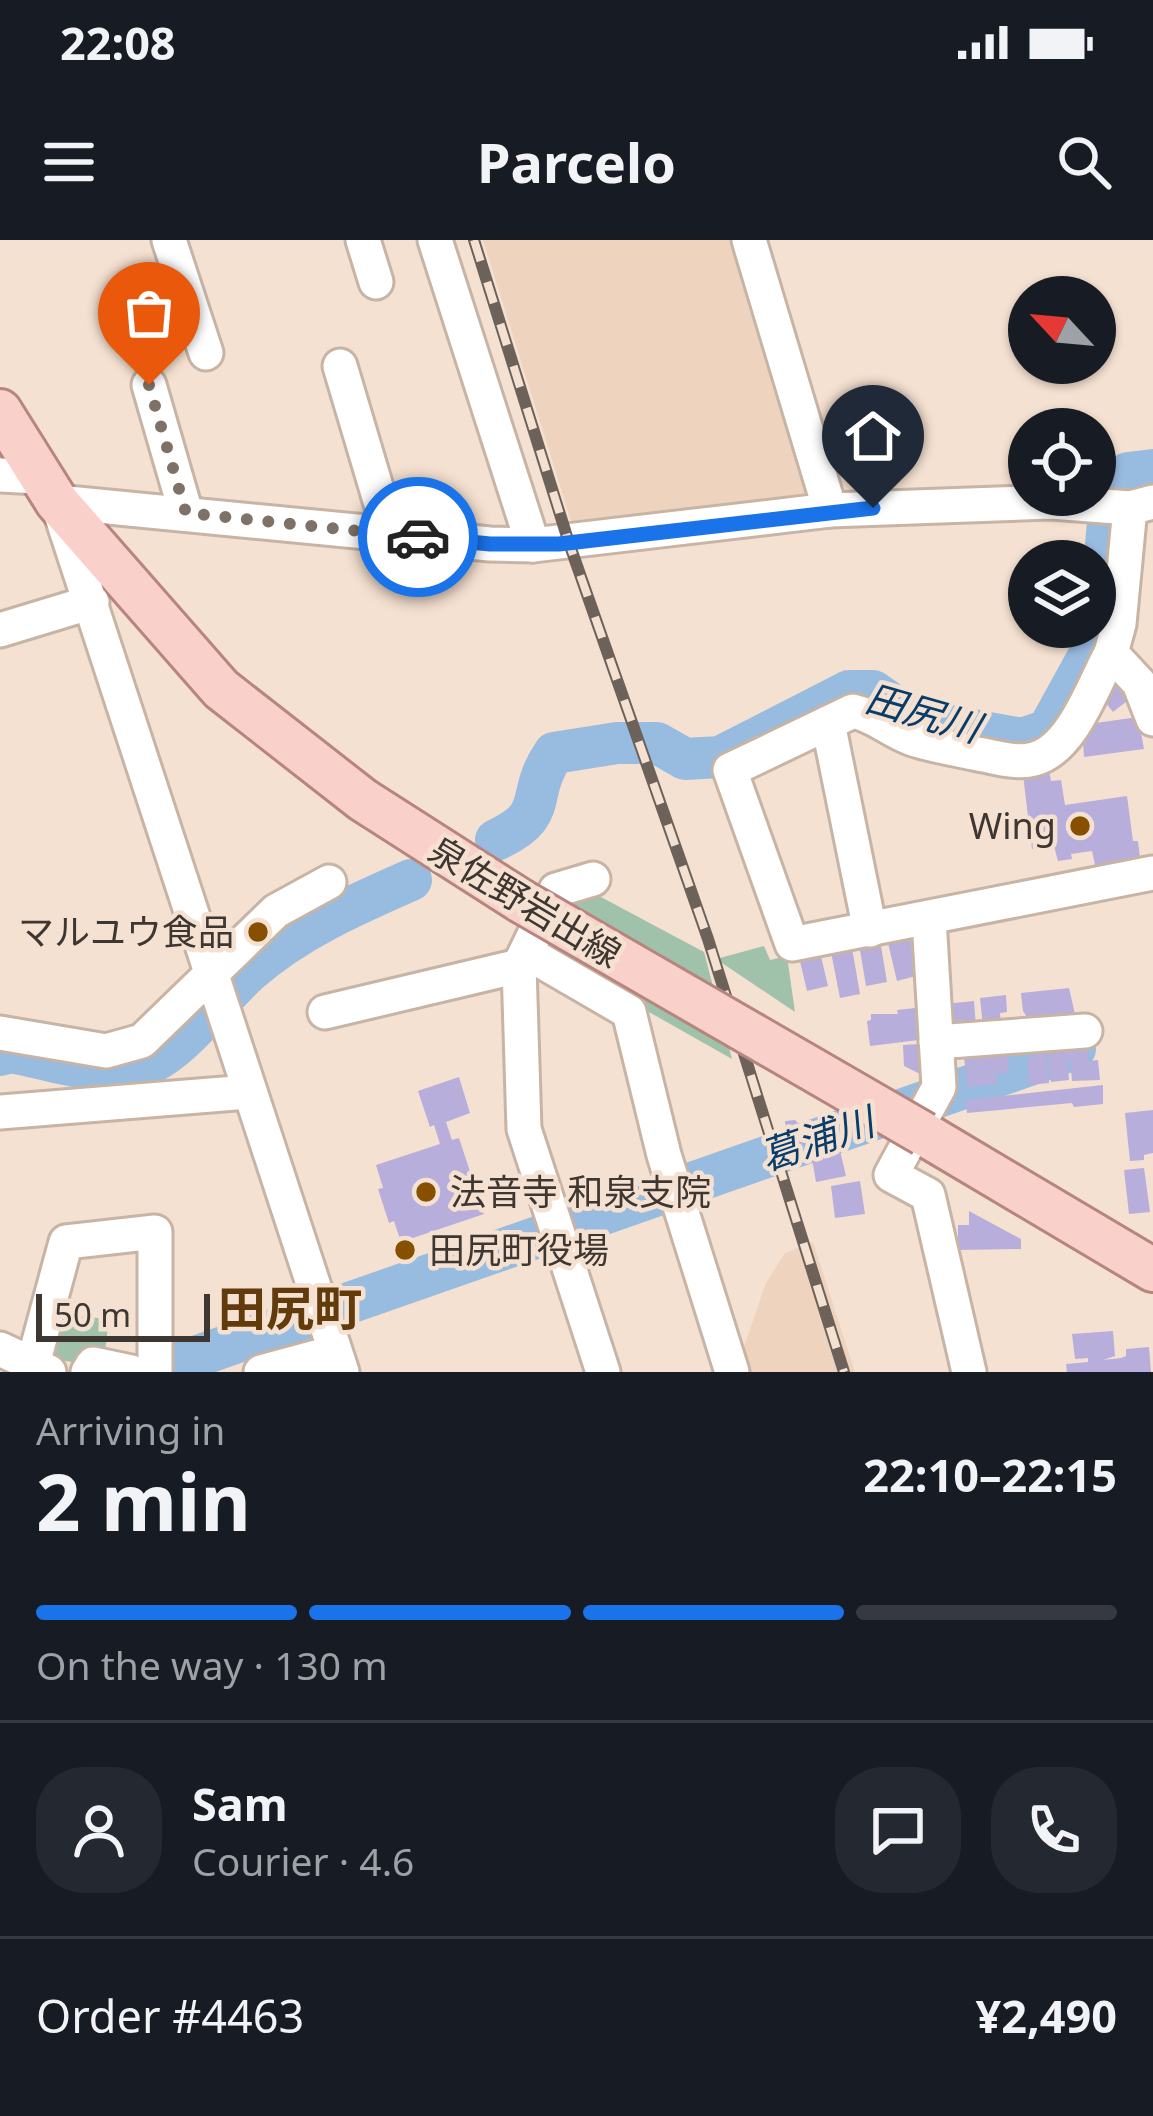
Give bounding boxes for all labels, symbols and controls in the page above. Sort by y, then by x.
text: 22:08 [60,12,176,73]
text: Parcelo [477,125,676,199]
icon: menu [36,129,102,195]
icon: search [1051,129,1117,195]
pin [98,262,200,385]
north arrow [1008,276,1116,384]
map controls [1008,276,1116,648]
icon: bag [116,280,182,346]
pin [822,385,924,508]
icon: home [840,403,906,469]
button: locate [1008,408,1116,516]
courier [358,477,478,597]
icon: car [385,504,451,570]
button: layers [1008,540,1116,648]
water label: 田尻川 [860,670,991,754]
place label: Wing [969,801,1056,850]
marker: Wing [1067,813,1093,839]
street label: 泉佐野岩出線 [420,825,630,978]
place label: マルユウ食品 [18,907,234,956]
marker: マルユウ食品 [245,919,271,945]
water label: 葛浦川 [753,1092,884,1182]
place label: 法音寺 和泉支院 [450,1167,711,1216]
marker: 法音寺 和泉支院 [413,1179,439,1205]
place label: 田尻町役場 [429,1225,609,1274]
marker: 田尻町役場 [392,1237,418,1263]
district label: 田尻町 [218,1275,362,1340]
scale bar [36,1288,210,1341]
text: 50 m [54,1292,131,1337]
text: Arriving in [36,1403,225,1456]
text: 22:10–22:15 [863,1444,1117,1505]
text: 2 min [36,1448,251,1554]
text: On the way · 130 m [36,1638,388,1691]
button: person [36,1767,162,1893]
button: chat [835,1767,961,1893]
button: phone [991,1767,1117,1893]
text: Sam [192,1773,288,1834]
text: Courier · 4.6 [192,1834,414,1887]
text: Order #4463 [36,1985,304,2046]
text: ¥2,490 [975,1985,1117,2046]

